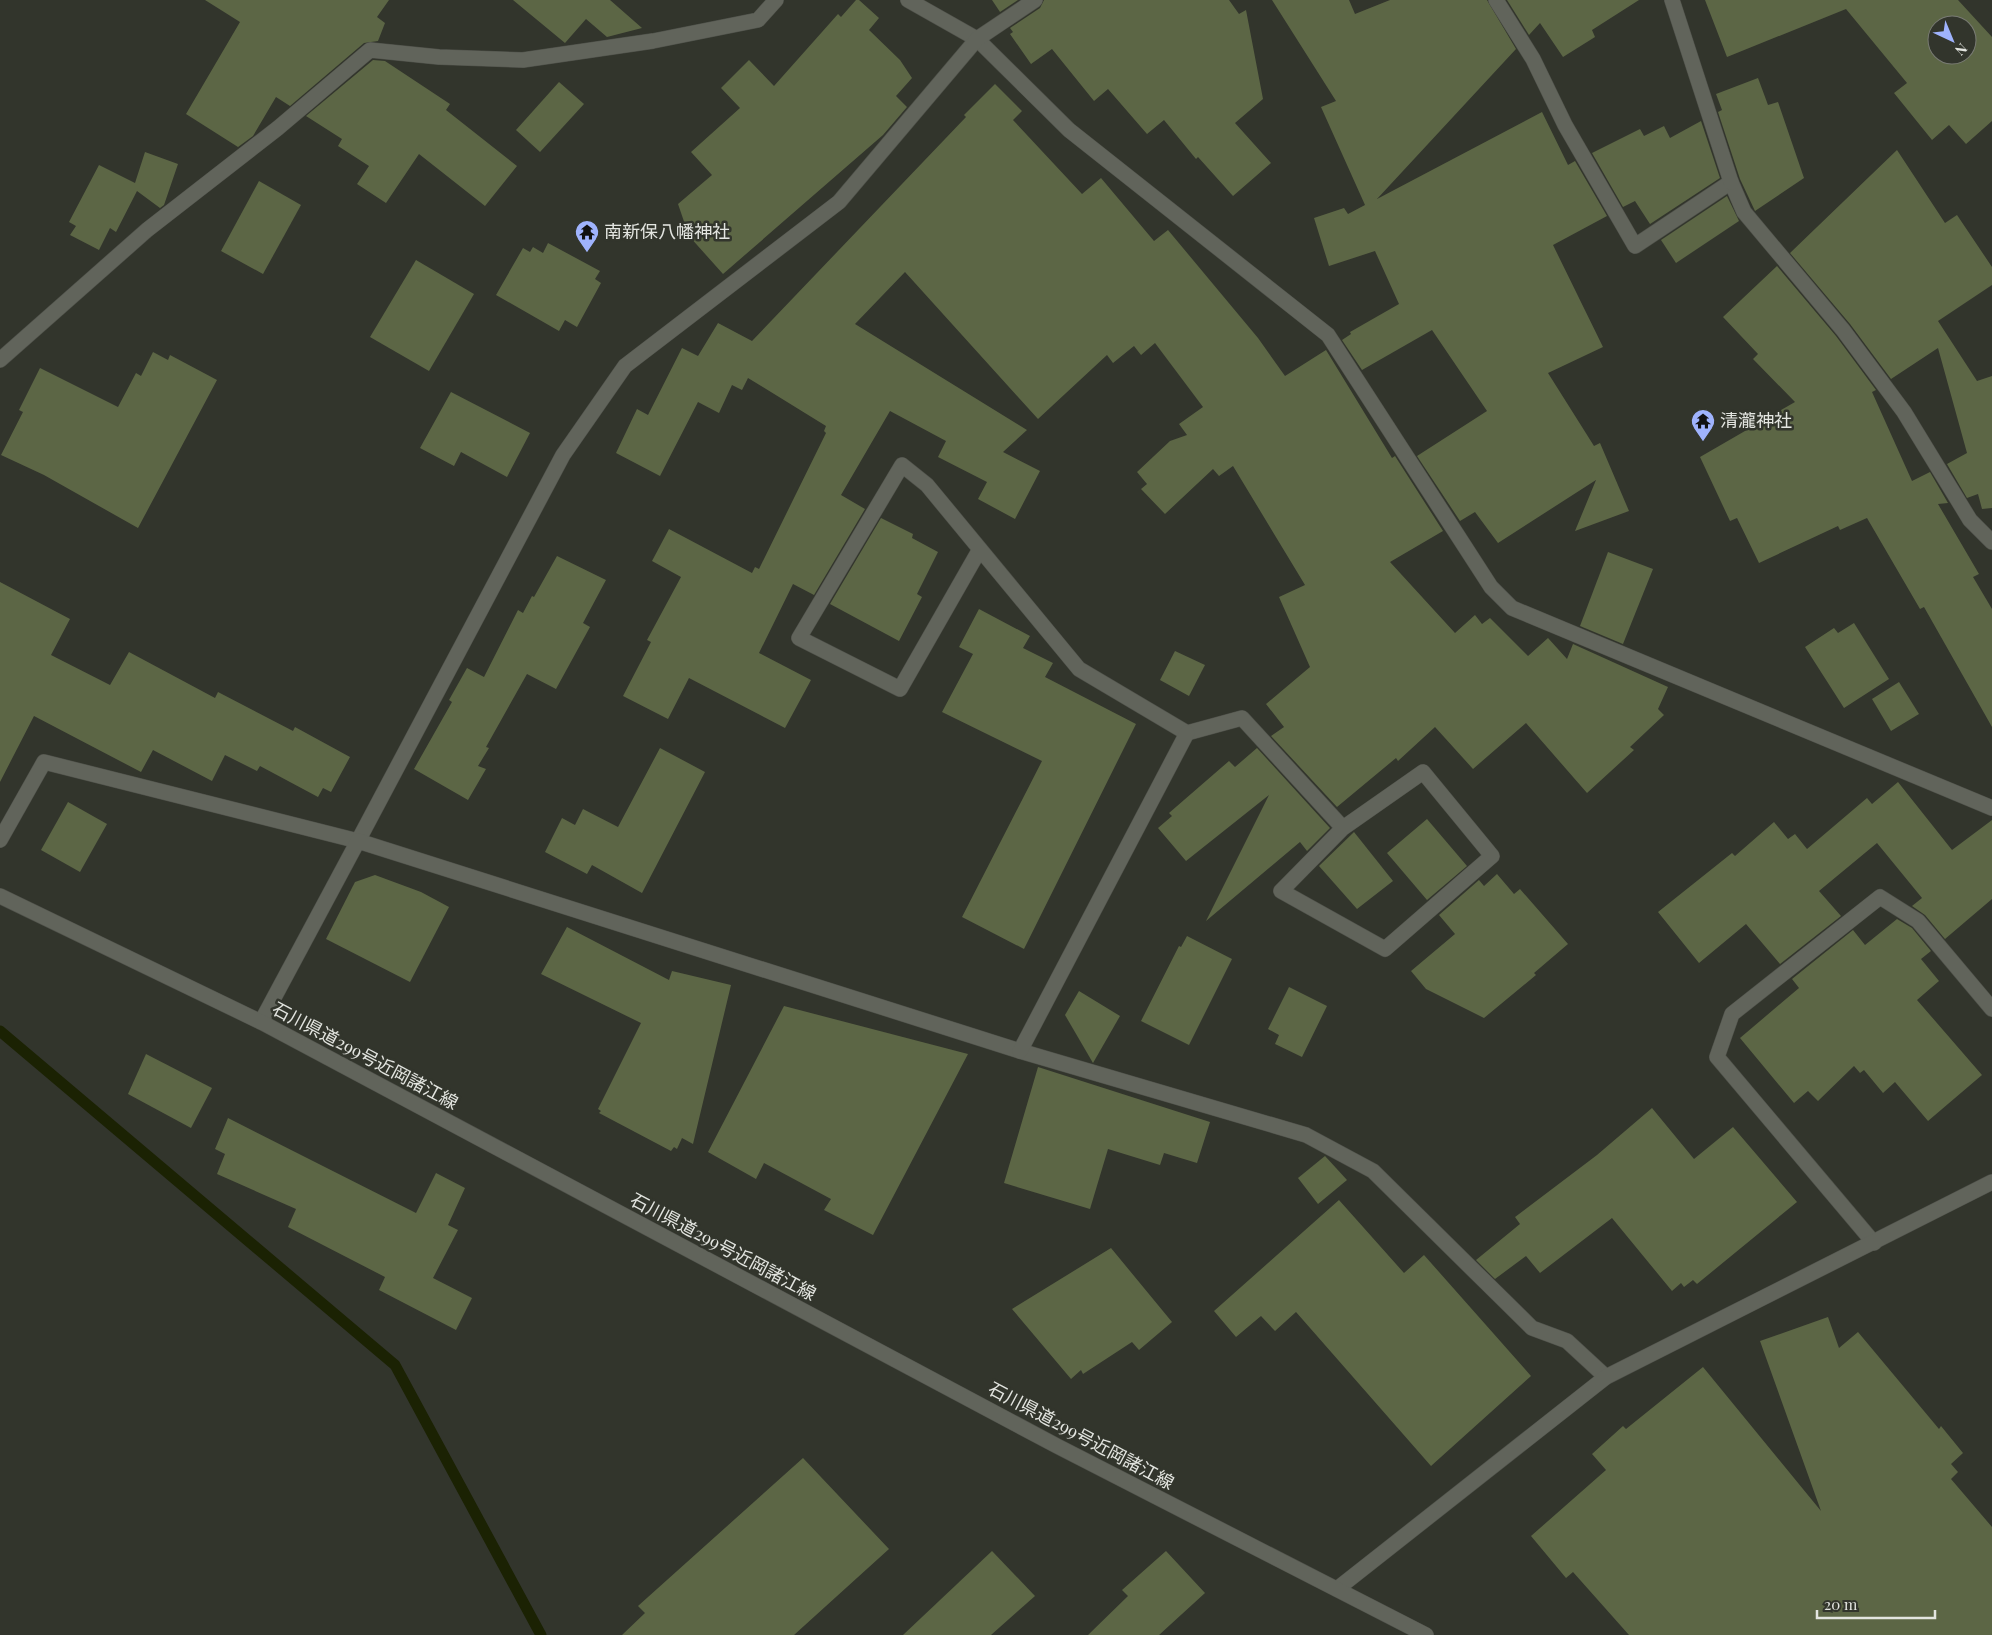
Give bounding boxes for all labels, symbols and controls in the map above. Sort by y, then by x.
north arrow [1927,15,1977,65]
text: N [1951,39,1972,60]
temple icon: 南新保八幡神社 [574,219,600,253]
place label: 南新保八幡神社 [604,219,730,243]
temple icon: 清瀧神社 [1690,408,1716,442]
place label: 清瀧神社 [1720,408,1792,432]
street label: 石川県道299号近岡諸江線 [268,996,462,1114]
street label: 石川県道299号近岡諸江線 [626,1187,820,1305]
street label: 石川県道299号近岡諸江線 [984,1376,1178,1494]
scale bar [1817,1588,1934,1620]
text: 20 m [1824,1594,1858,1614]

